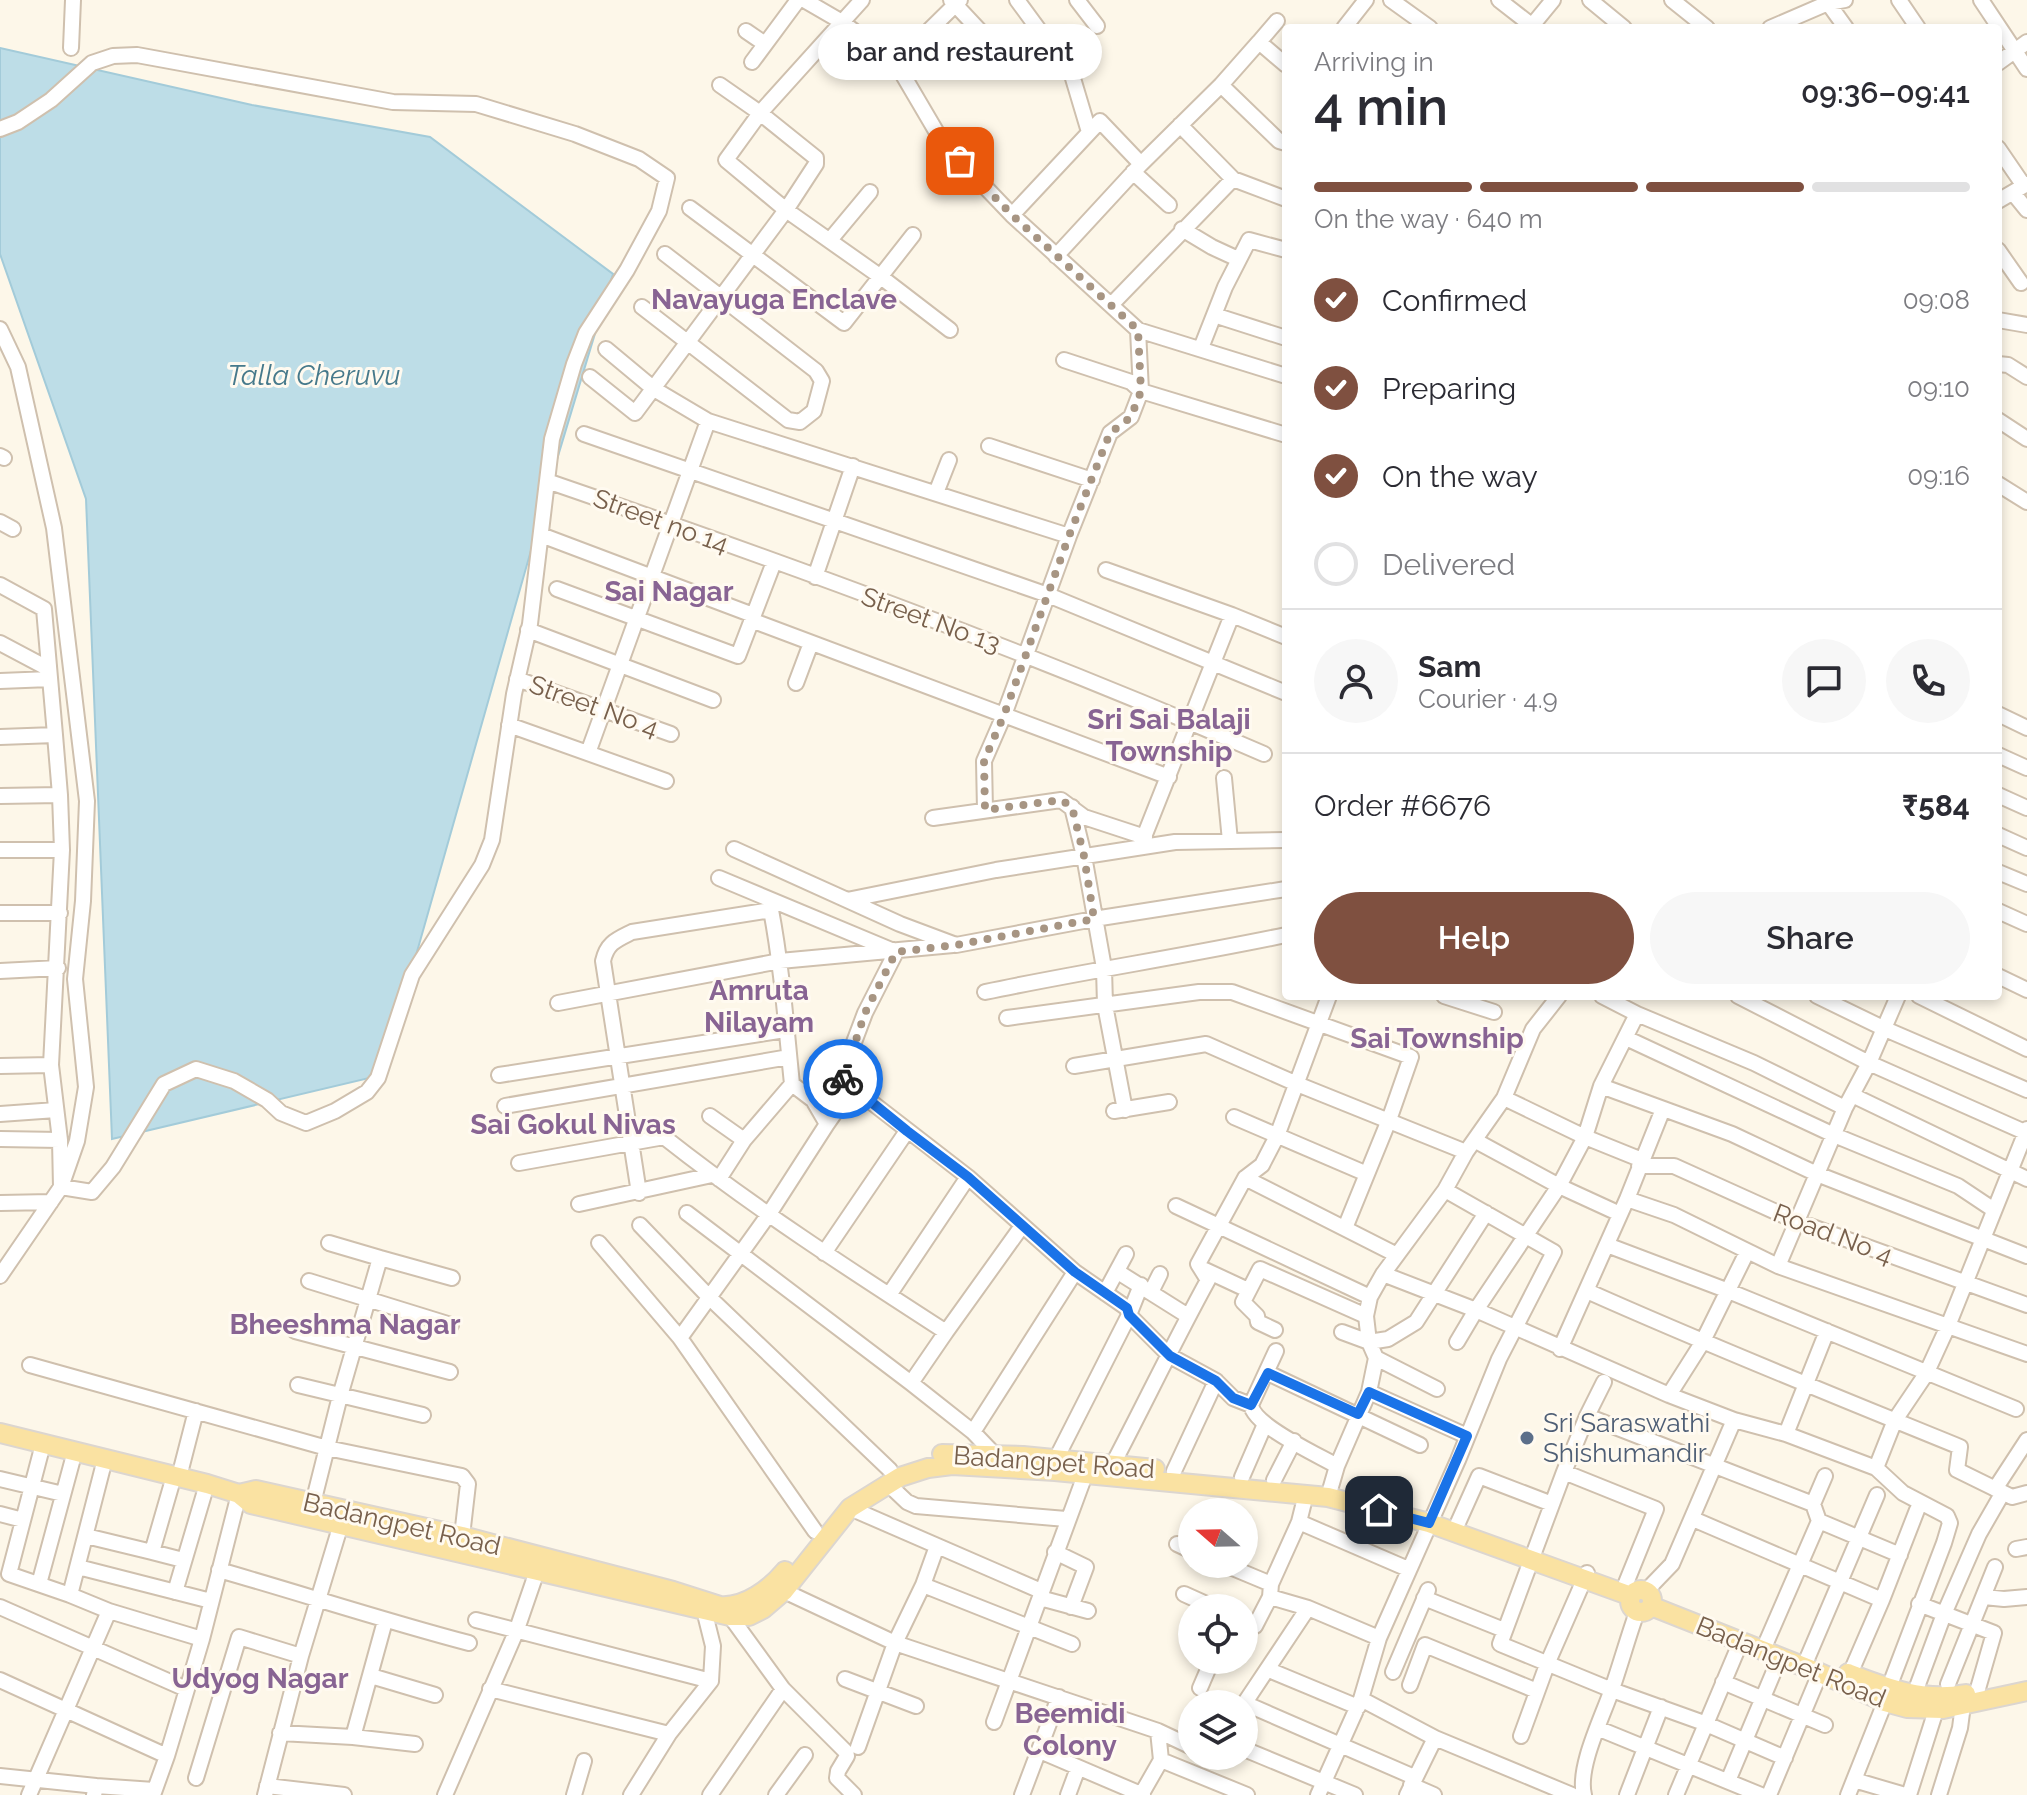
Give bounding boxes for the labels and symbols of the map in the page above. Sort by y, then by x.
callout: bar and restaurent [818,25,1102,81]
pin [926,127,994,195]
district label: Navayuga Enclave [651,283,897,316]
water label: Talla Cheruvu [228,359,401,392]
street label: Street no 14 [589,483,733,559]
district label: Sai Nagar [605,575,734,608]
street label: Street No 13 [857,581,1005,659]
street label: Street No 4 [525,669,663,743]
district label: Sri Sai Balaji Township [1087,703,1251,768]
district label: Amruta Nilayam [704,974,814,1039]
district label: Sai Township [1350,1022,1524,1055]
courier [803,1039,883,1119]
district label: Sai Gokul Nivas [470,1108,676,1141]
street label: Road No 4 [1769,1198,1897,1270]
district label: Bheeshma Nagar [229,1308,461,1341]
place label: Sri Saraswathi Shishumandir [1543,1408,1710,1468]
marker: Sri Saraswathi Shishumandir [1518,1429,1536,1447]
street label: Badangpet Road [952,1440,1156,1484]
pin [1345,1476,1413,1544]
street label: Badangpet Road [300,1487,504,1561]
north arrow [1178,1498,1258,1578]
street label: Badangpet Road [1692,1610,1890,1714]
district label: Udyog Nagar [172,1662,349,1695]
district label: Beemidi Colony [1015,1697,1126,1762]

